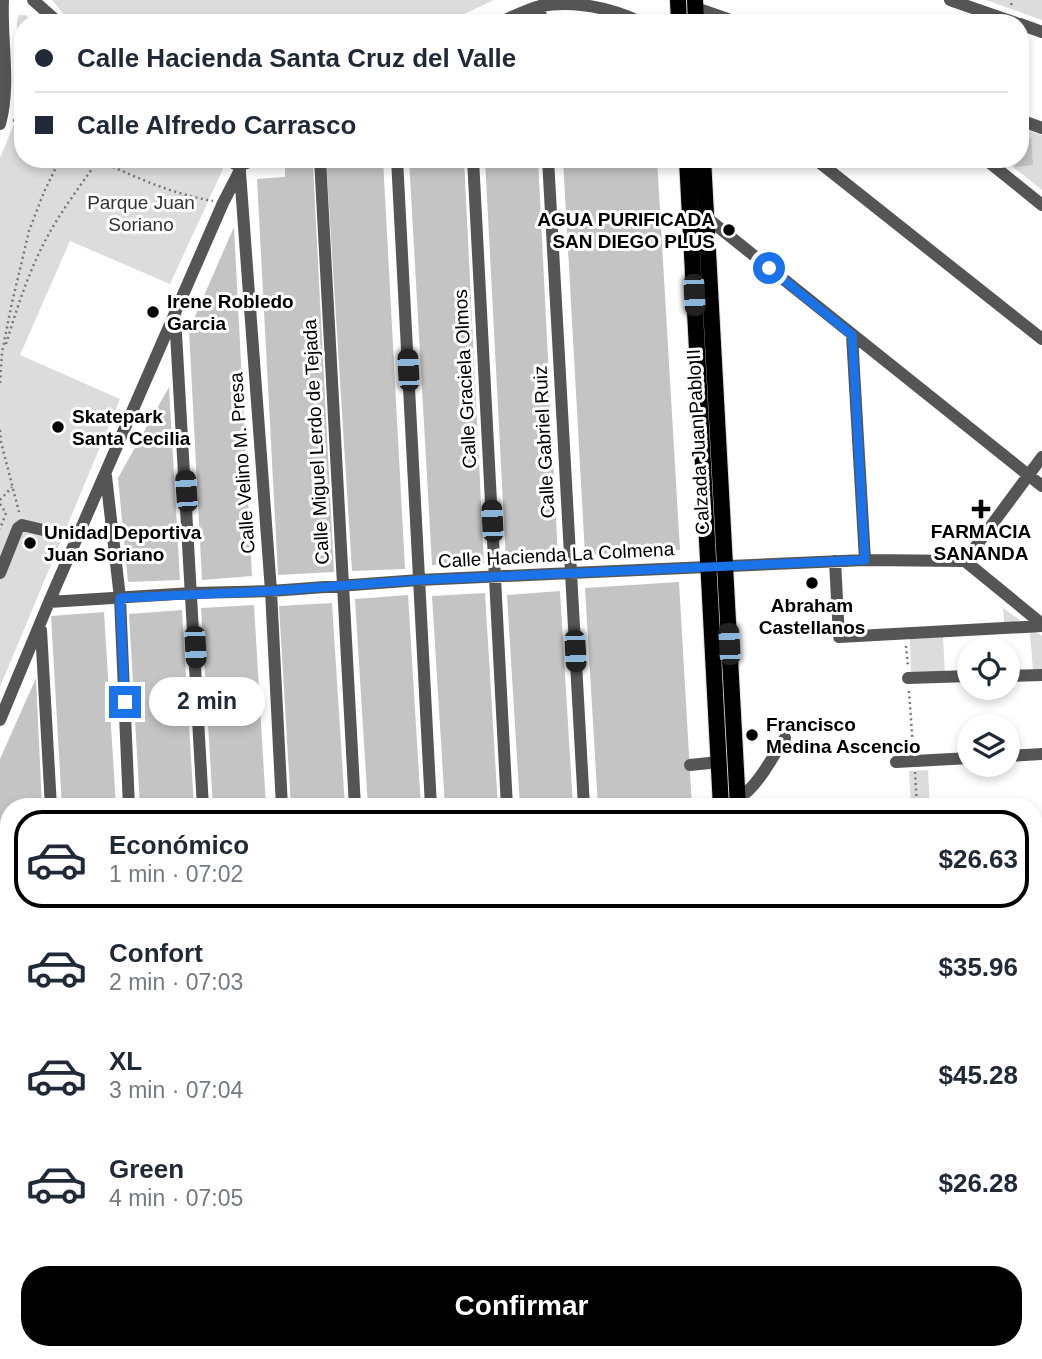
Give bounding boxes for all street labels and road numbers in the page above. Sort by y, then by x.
street label: Calle Graciela Olmos [450,289,480,469]
street label: Calle Miguel Lerdo de Tejada [299,318,333,565]
street label: Calzada Juan Pablo II [683,349,713,535]
street label: Calle Gabriel Ruiz [530,365,558,519]
street label: Calle Velino M. Presa [225,371,259,554]
street label: Calle Hacienda La Colmena [437,538,675,572]

